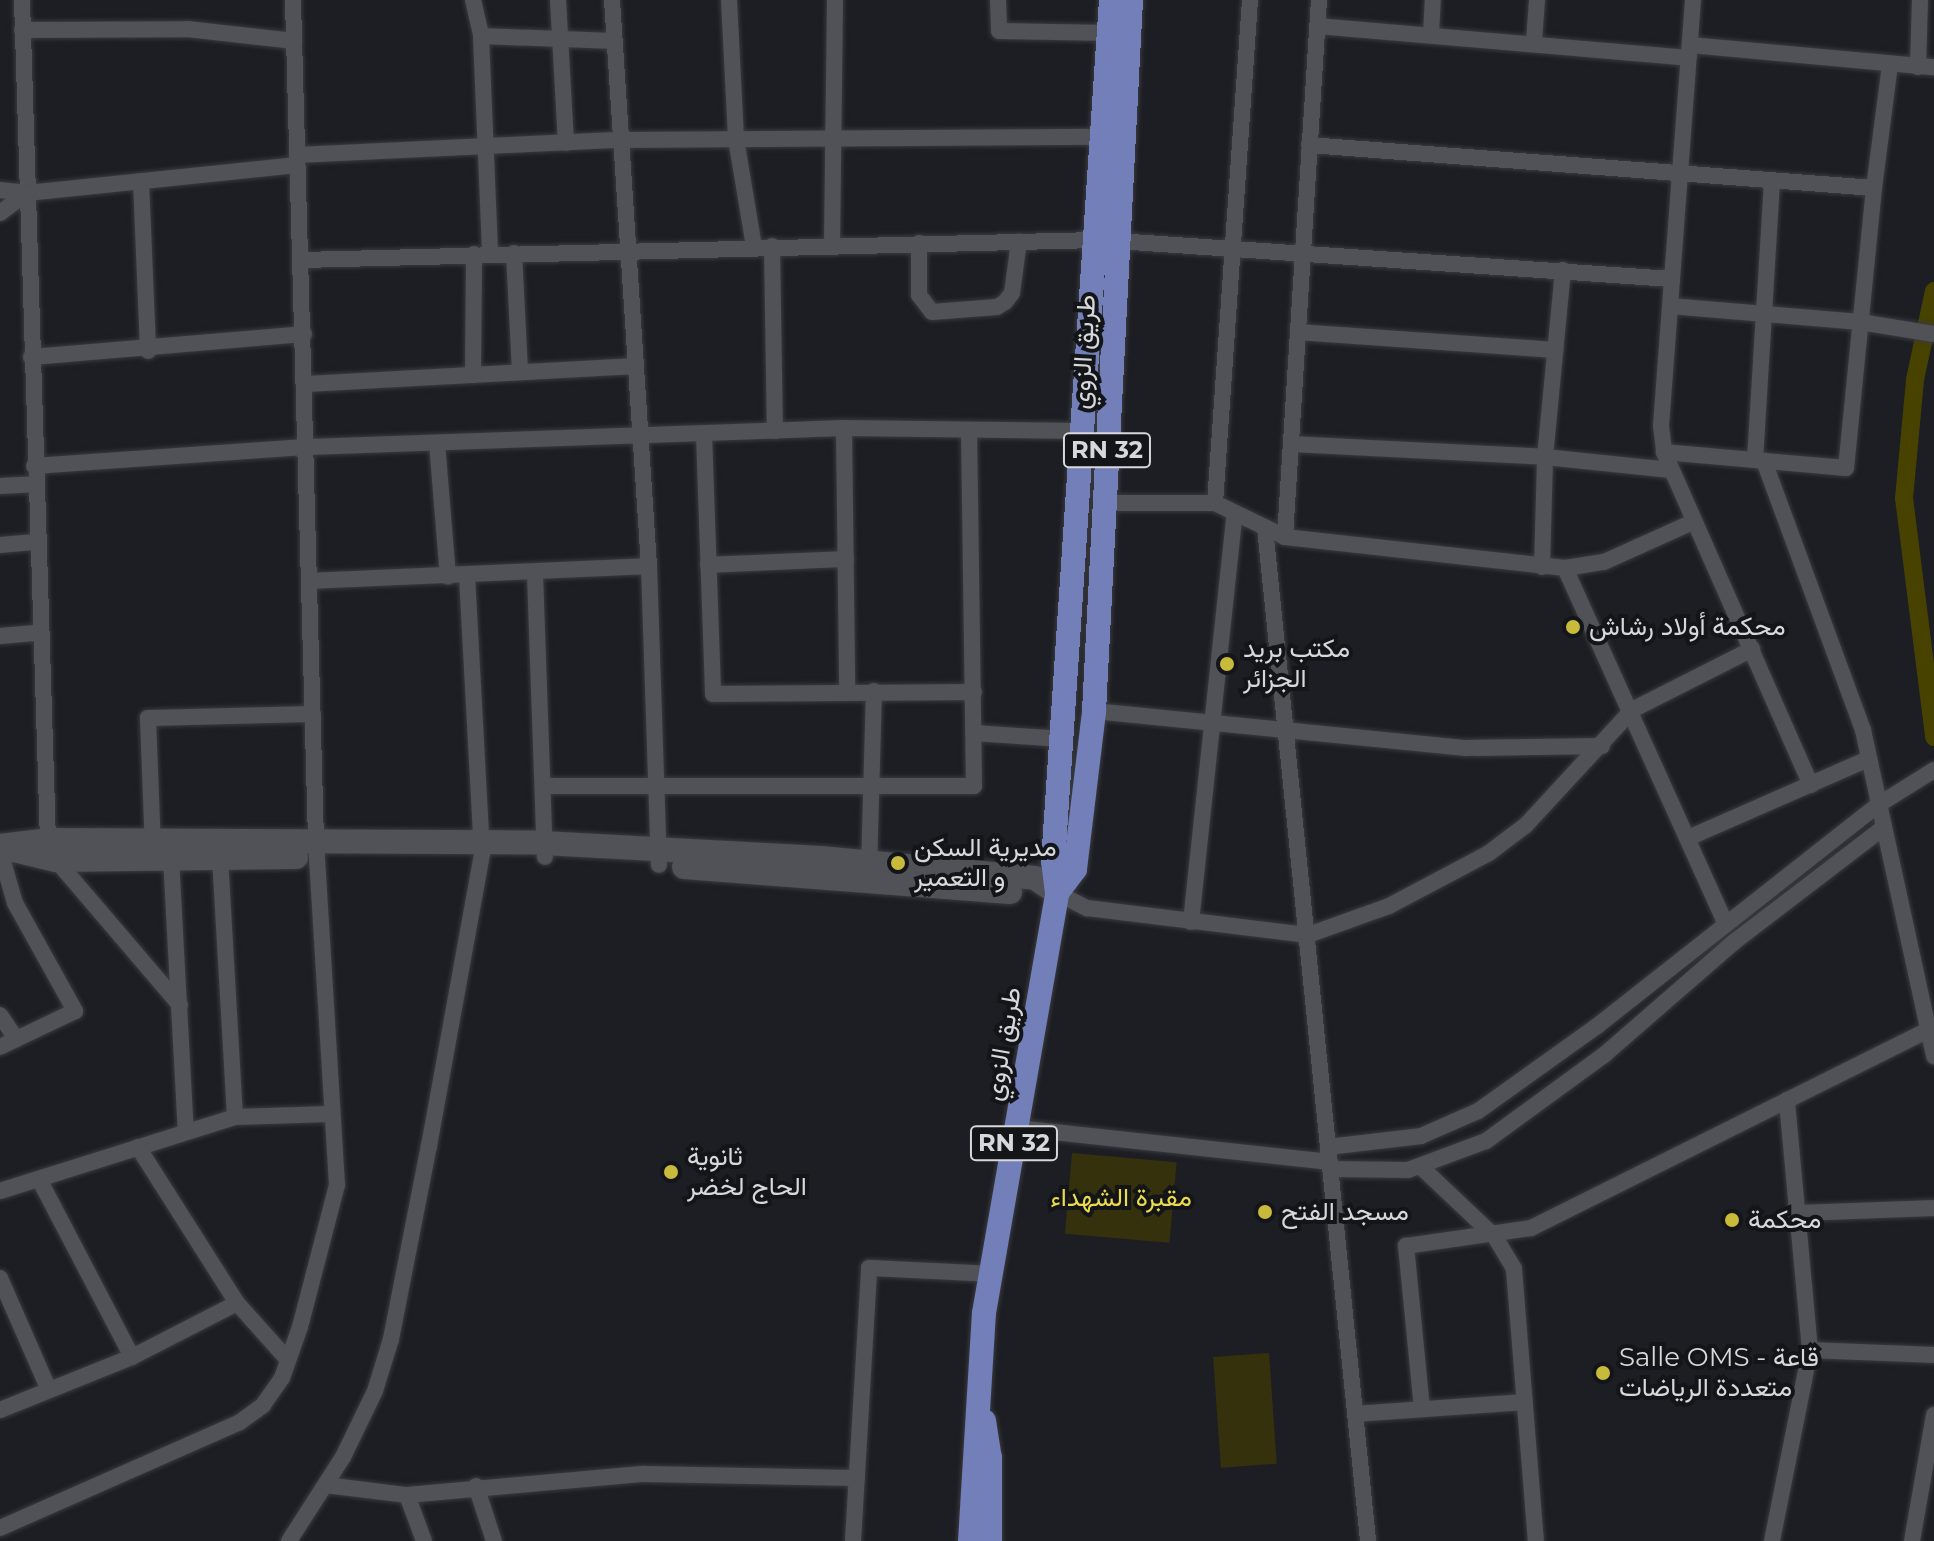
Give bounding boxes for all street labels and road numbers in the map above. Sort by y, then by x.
street label: طريق الزوي [1065,294,1103,410]
road number: RN 32 [1061,430,1153,470]
street label: طريق الزوي [978,985,1028,1103]
road number: RN 32 [968,1123,1060,1163]

